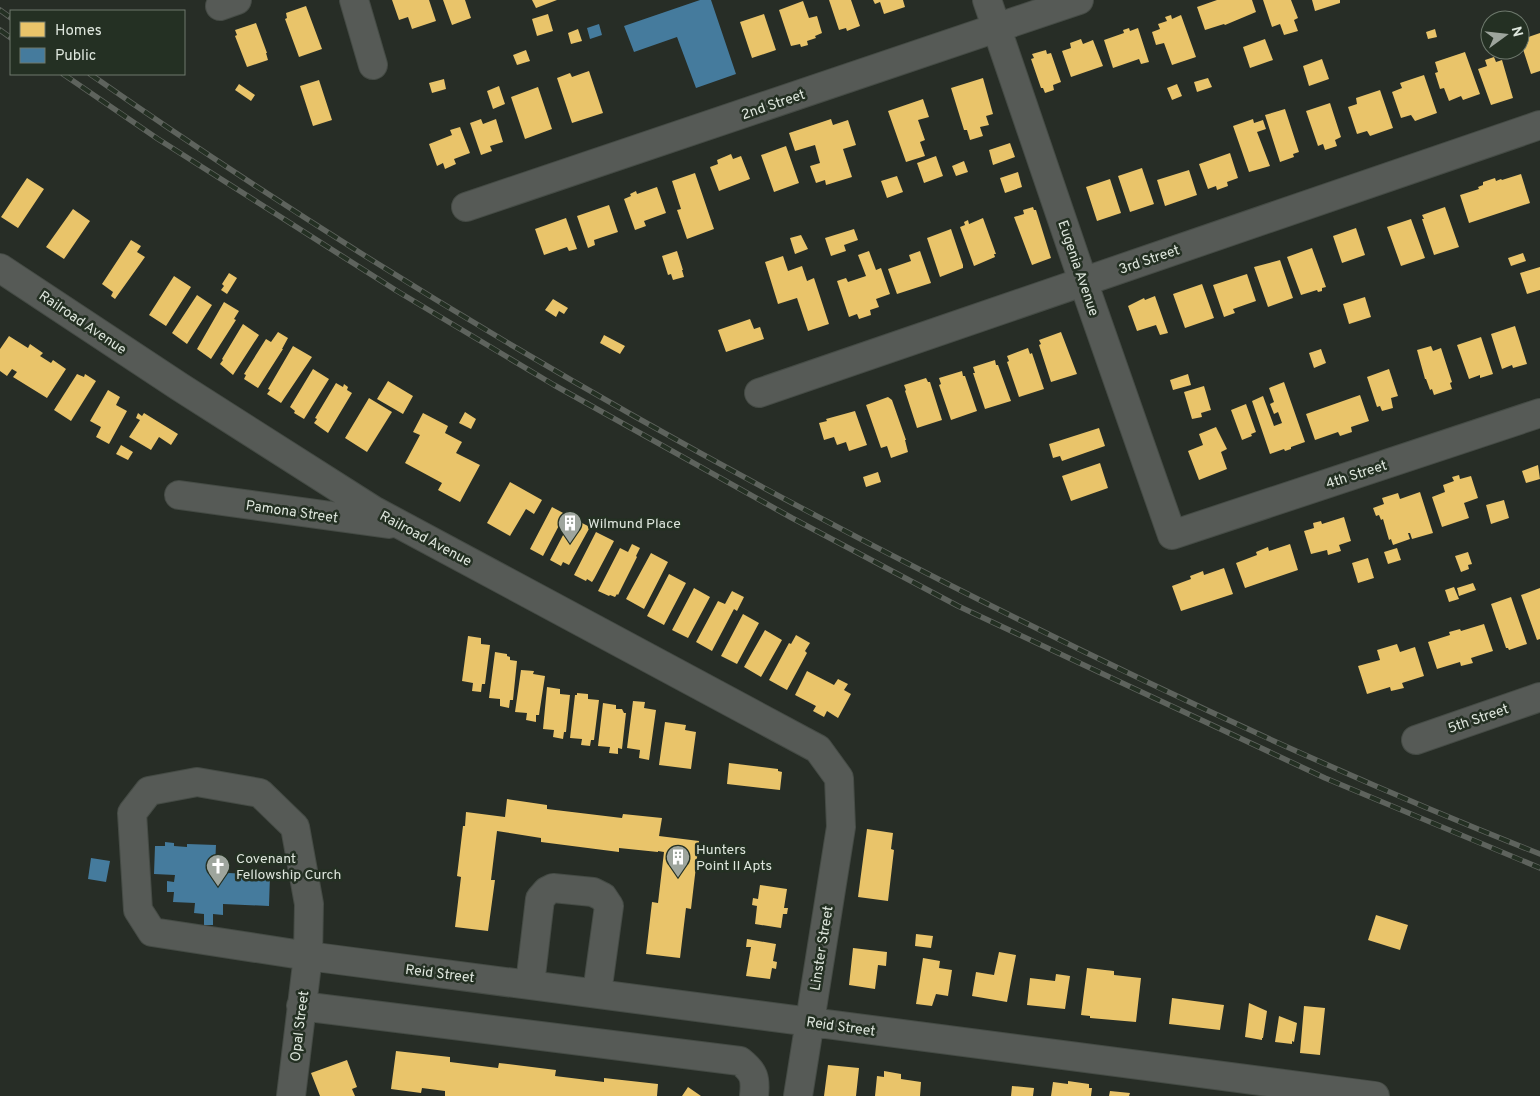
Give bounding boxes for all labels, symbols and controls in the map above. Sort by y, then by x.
legend [10,10,185,75]
north arrow [1480,10,1530,60]
text: Homes [55,22,102,41]
text: N [1507,25,1526,39]
text: Public [55,47,96,66]
street label: 2nd Street [739,87,808,124]
street label: Eugenia Avenue [1053,218,1102,319]
street label: 3rd Street [1117,242,1182,279]
street label: Railroad Avenue [35,288,129,359]
street label: 4th Street [1324,458,1389,493]
street label: Pamona Street [245,498,339,527]
street label: Railroad Avenue [376,508,474,571]
building icon: Wilmund Place [557,510,583,544]
place label: Wilmund Place [588,516,681,533]
street label: 5th Street [1446,701,1511,738]
place label: Hunters Point II Apts [696,842,772,875]
building icon: Hunters Point II Apts [665,844,691,878]
place label: Covenant Fellowship Curch [236,851,341,884]
church icon: Covenant Fellowship Curch [205,853,231,887]
street label: Linster Street [807,905,838,992]
street label: Reid Street [404,962,475,987]
street label: Opal Street [288,990,313,1063]
street label: Reid Street [805,1014,877,1041]

